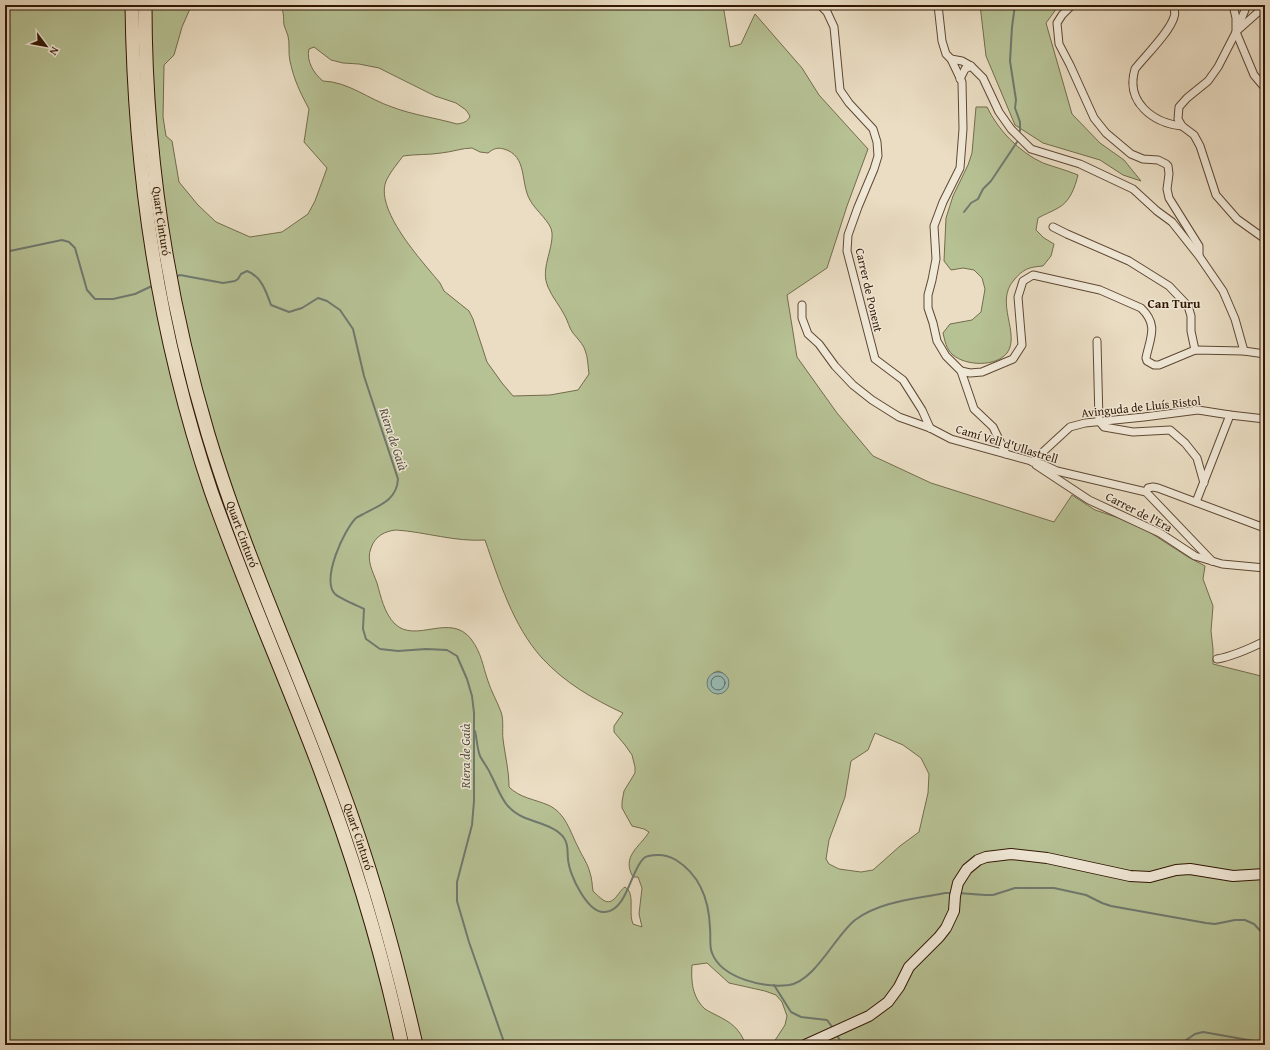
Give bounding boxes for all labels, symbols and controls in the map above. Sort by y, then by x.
north arrow [26,26,66,66]
text: N [45,44,63,59]
street label: Quart Cinturó [148,186,175,257]
street label: Carrer de Ponent [852,246,888,334]
district label: Can Turu [1147,294,1201,313]
street label: Avinguda de Lluís Ristol [1080,392,1202,421]
water label: Riera de Gaià [374,404,413,473]
street label: Camí Vell d'Ullastrell [954,420,1061,467]
street label: Carrer de l'Era [1103,487,1176,536]
street label: Quart Cinturó [223,498,263,570]
water label: Riera de Gaià [456,724,475,789]
street label: Quart Cinturó [340,801,378,872]

